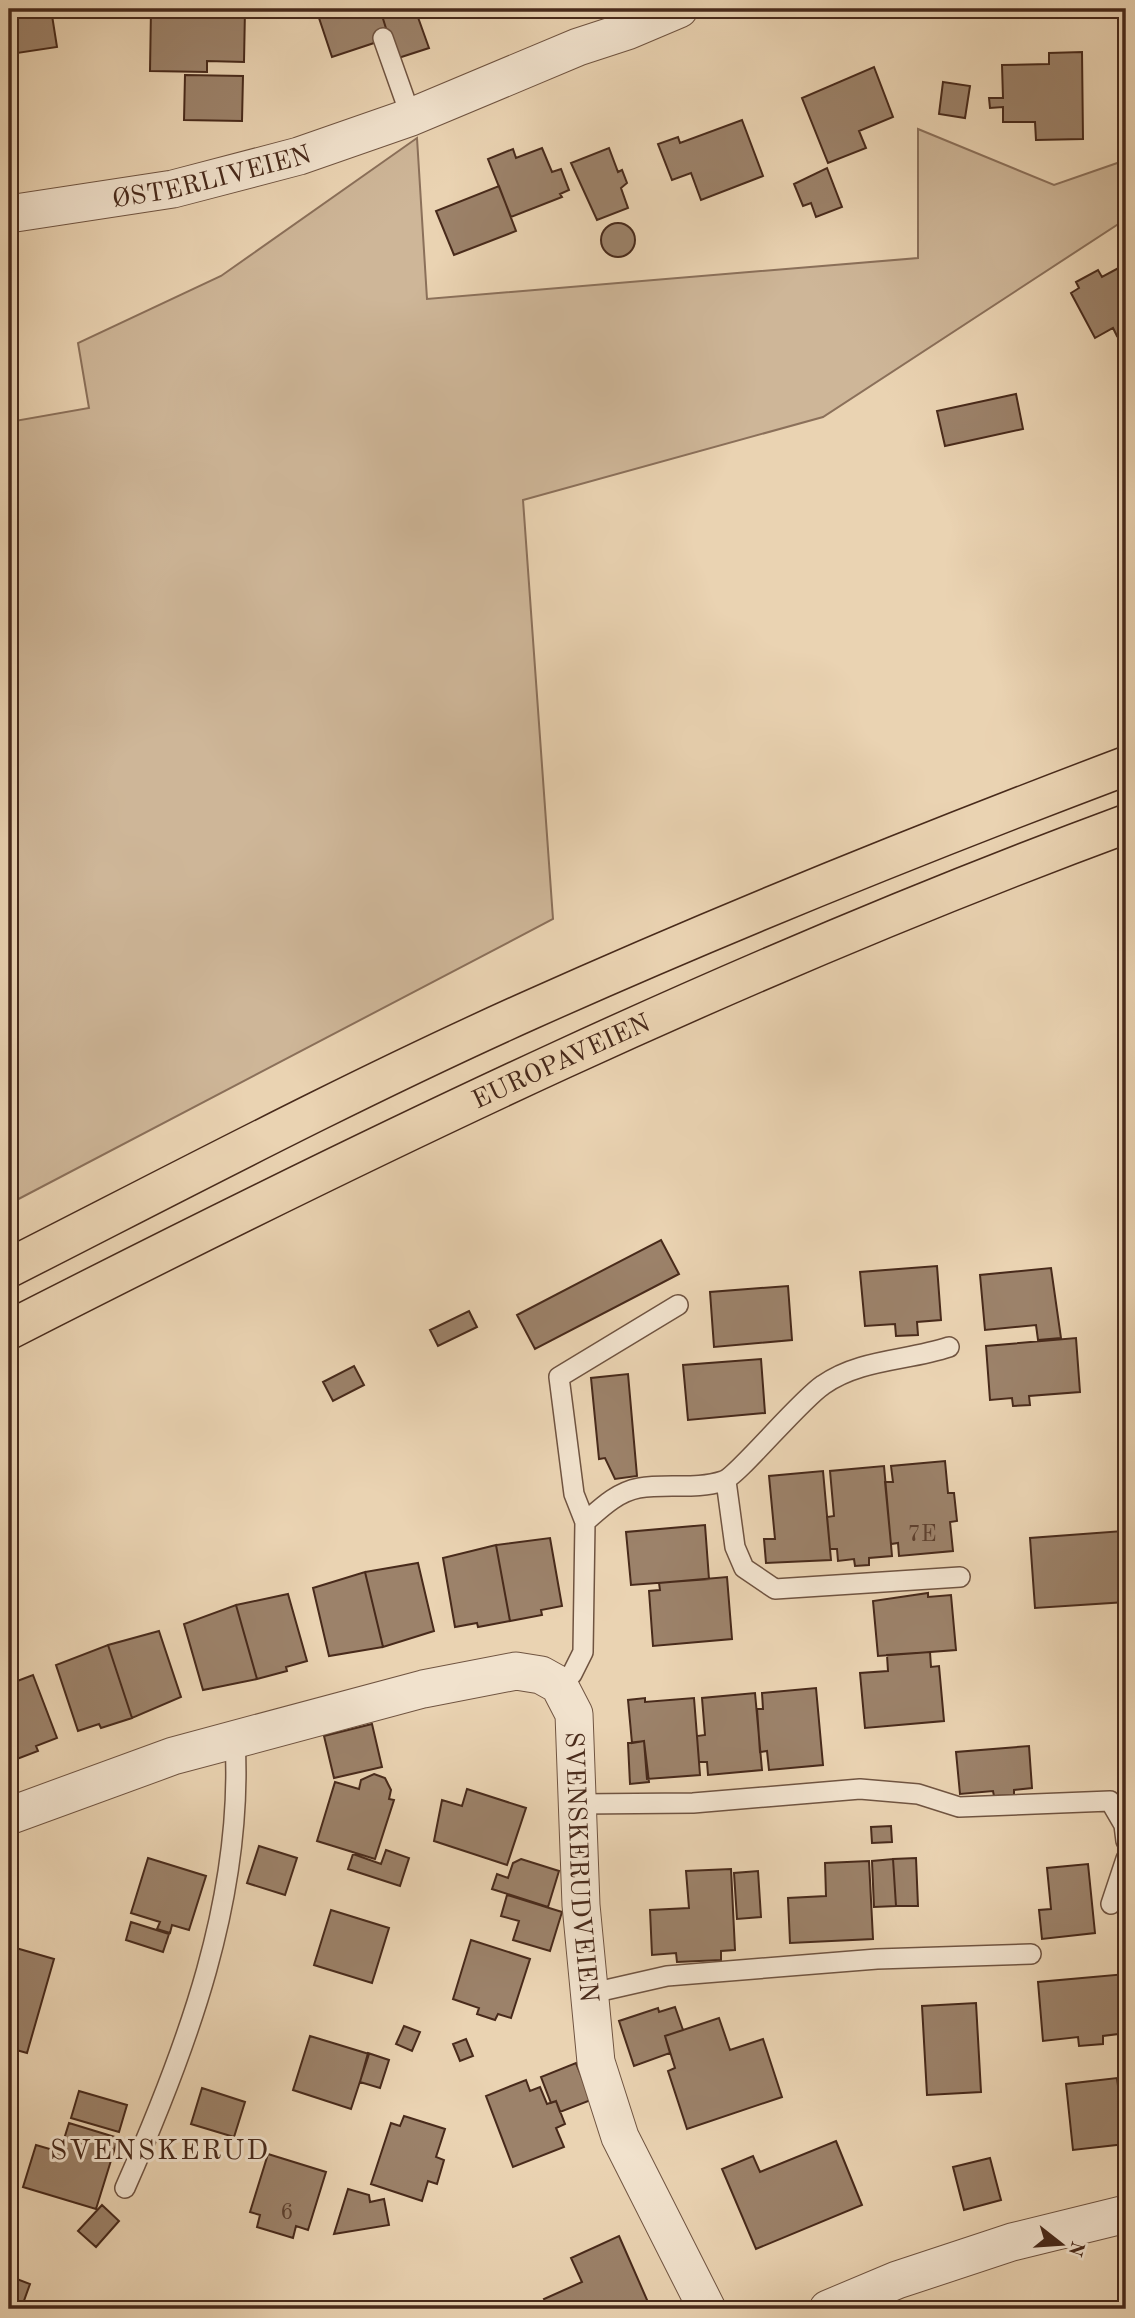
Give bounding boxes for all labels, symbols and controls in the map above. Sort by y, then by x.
street label: ØSTERLIVEIEN [110,142,315,213]
street label: EUROPAVEIEN [468,1010,654,1115]
house number: 7E [907,1523,937,1546]
street label: SVENSKERUDVEIEN [560,1731,601,2004]
district label: SVENSKERUD [50,2138,270,2166]
house number: 6 [280,2201,294,2224]
north arrow [1026,2210,1096,2280]
text: N [1064,2239,1086,2258]

